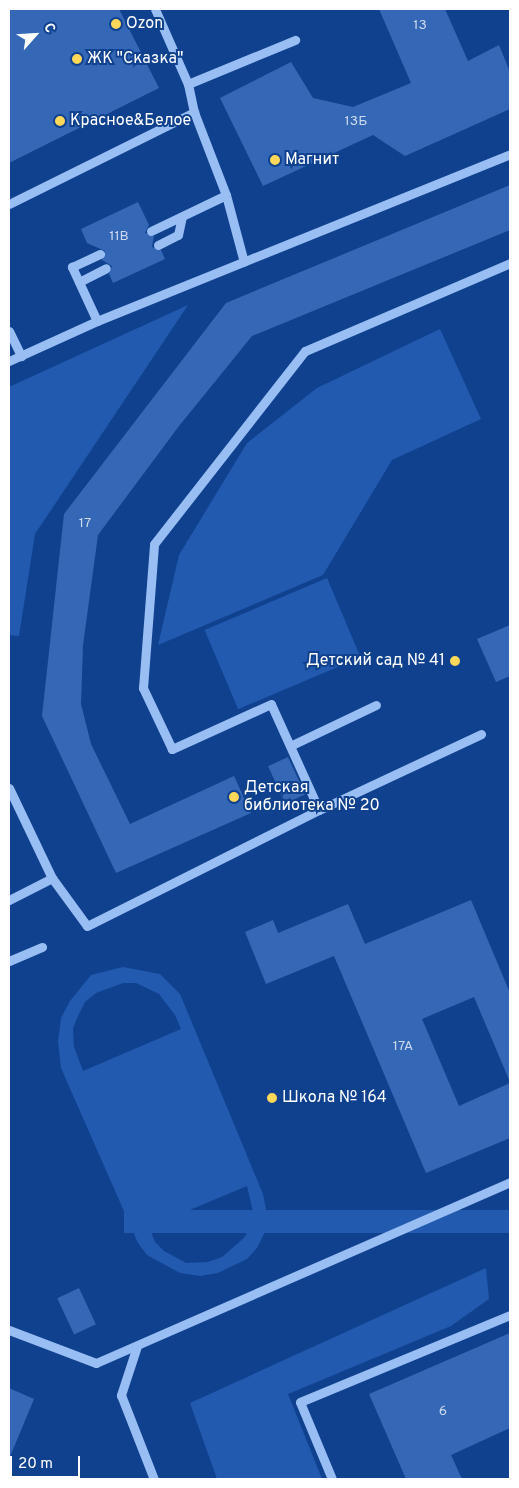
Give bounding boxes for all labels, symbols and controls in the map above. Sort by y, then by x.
north arrow [10,10,60,60]
place label: Ozon [126,14,163,34]
marker: Ozon [110,18,122,30]
house number: 13 [413,18,427,34]
text: С [39,20,59,36]
place label: ЖК "Сказка" [87,49,183,69]
marker: ЖК "Сказка" [71,53,83,65]
place label: Красное&Белое [70,111,191,131]
house number: 13Б [345,114,367,130]
marker: Красное&Белое [54,115,66,127]
place label: Магнит [285,150,339,170]
marker: Магнит [269,154,281,166]
house number: 11В [109,229,129,245]
house number: 17 [79,516,91,532]
place label: Детский сад № 41 [306,651,445,671]
marker: Детский сад № 41 [449,655,461,667]
place label: Детская библиотека № 20 [244,778,380,816]
marker: Детская библиотека № 20 [228,791,240,803]
house number: 17А [393,1039,413,1055]
place label: Школа № 164 [282,1088,387,1108]
marker: Школа № 164 [266,1092,278,1104]
house number: 6 [439,1404,447,1420]
scale bar [12,1446,82,1478]
text: 20 m [18,1455,53,1474]

